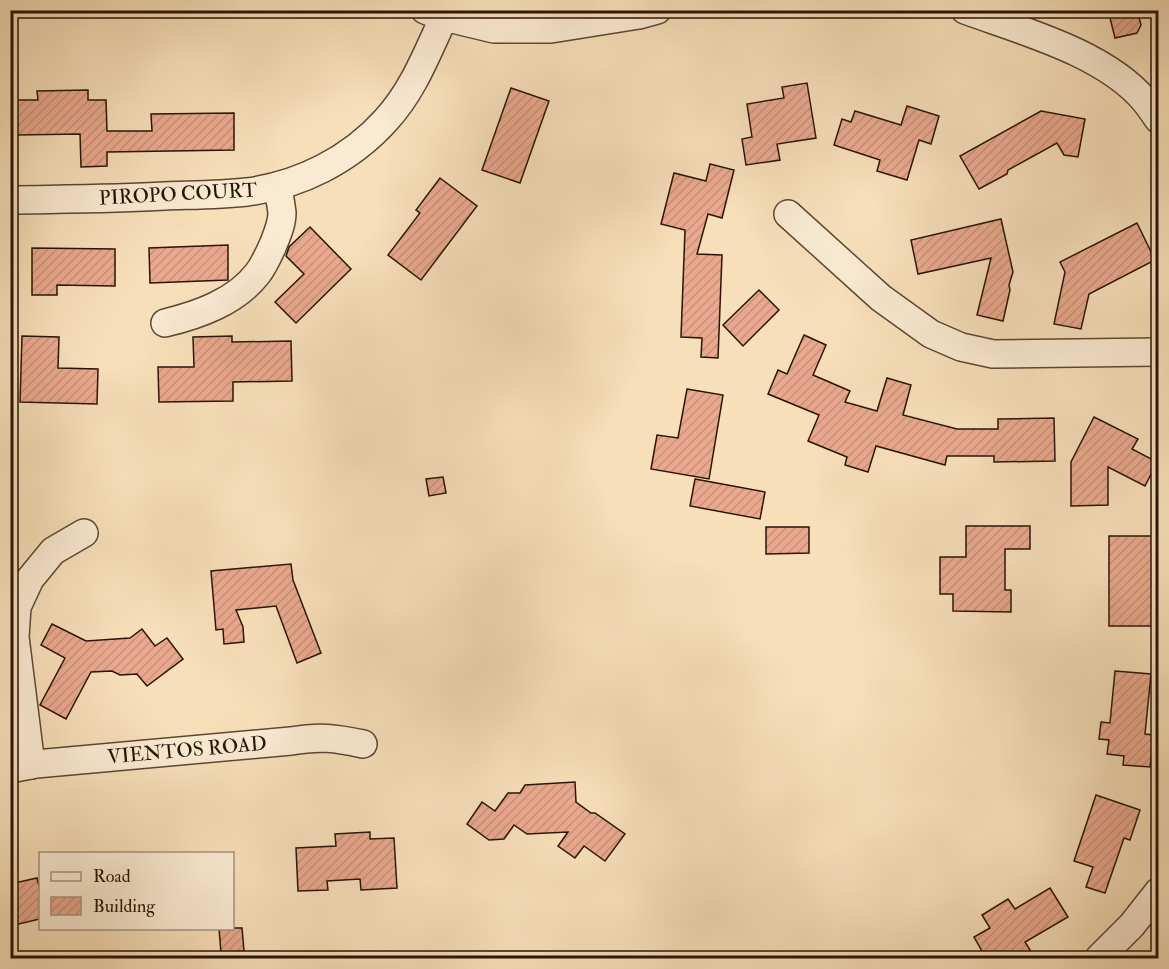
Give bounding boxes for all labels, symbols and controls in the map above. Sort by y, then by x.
street label: PIROPO COURT [98,177,258,211]
street label: VIENTOS ROAD [106,731,268,769]
legend [39,852,234,930]
text: Road [93,865,131,888]
text: Building [93,895,156,918]

